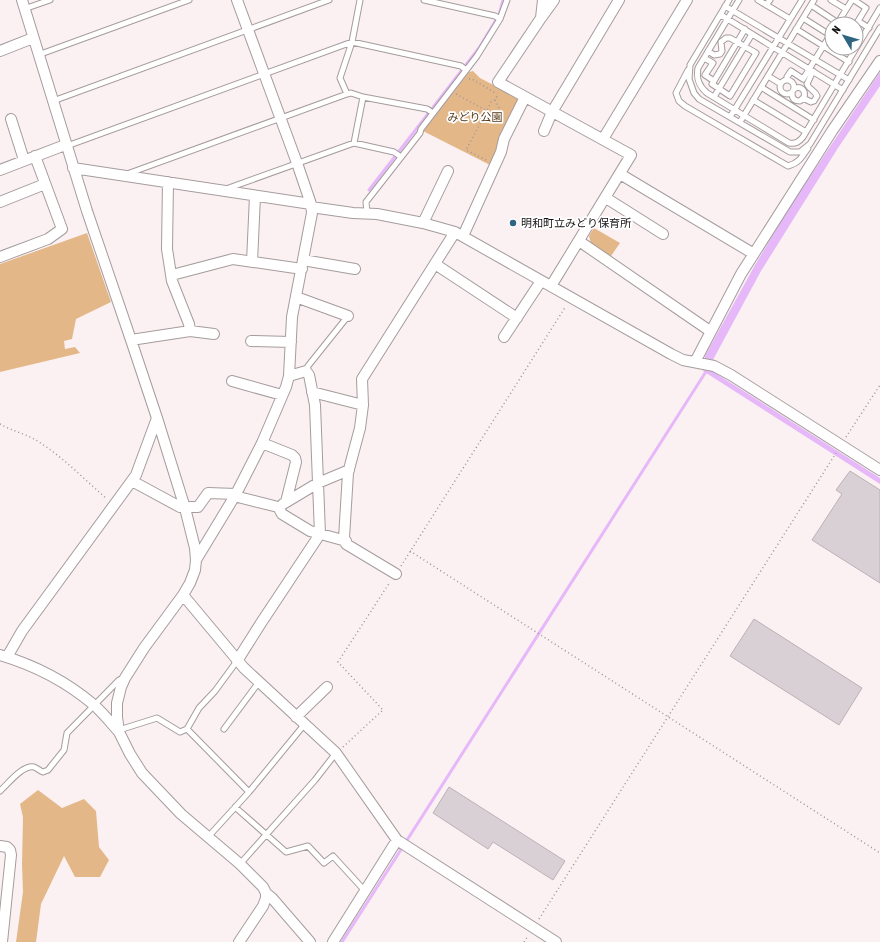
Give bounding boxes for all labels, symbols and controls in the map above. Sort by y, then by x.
north arrow [824,16,864,56]
text: N [829,24,843,36]
park label: みどり公園 [448,111,503,123]
place label: 明和町立みどり保育所 [521,217,632,229]
marker: 明和町立みどり保育所 [508,218,518,228]

